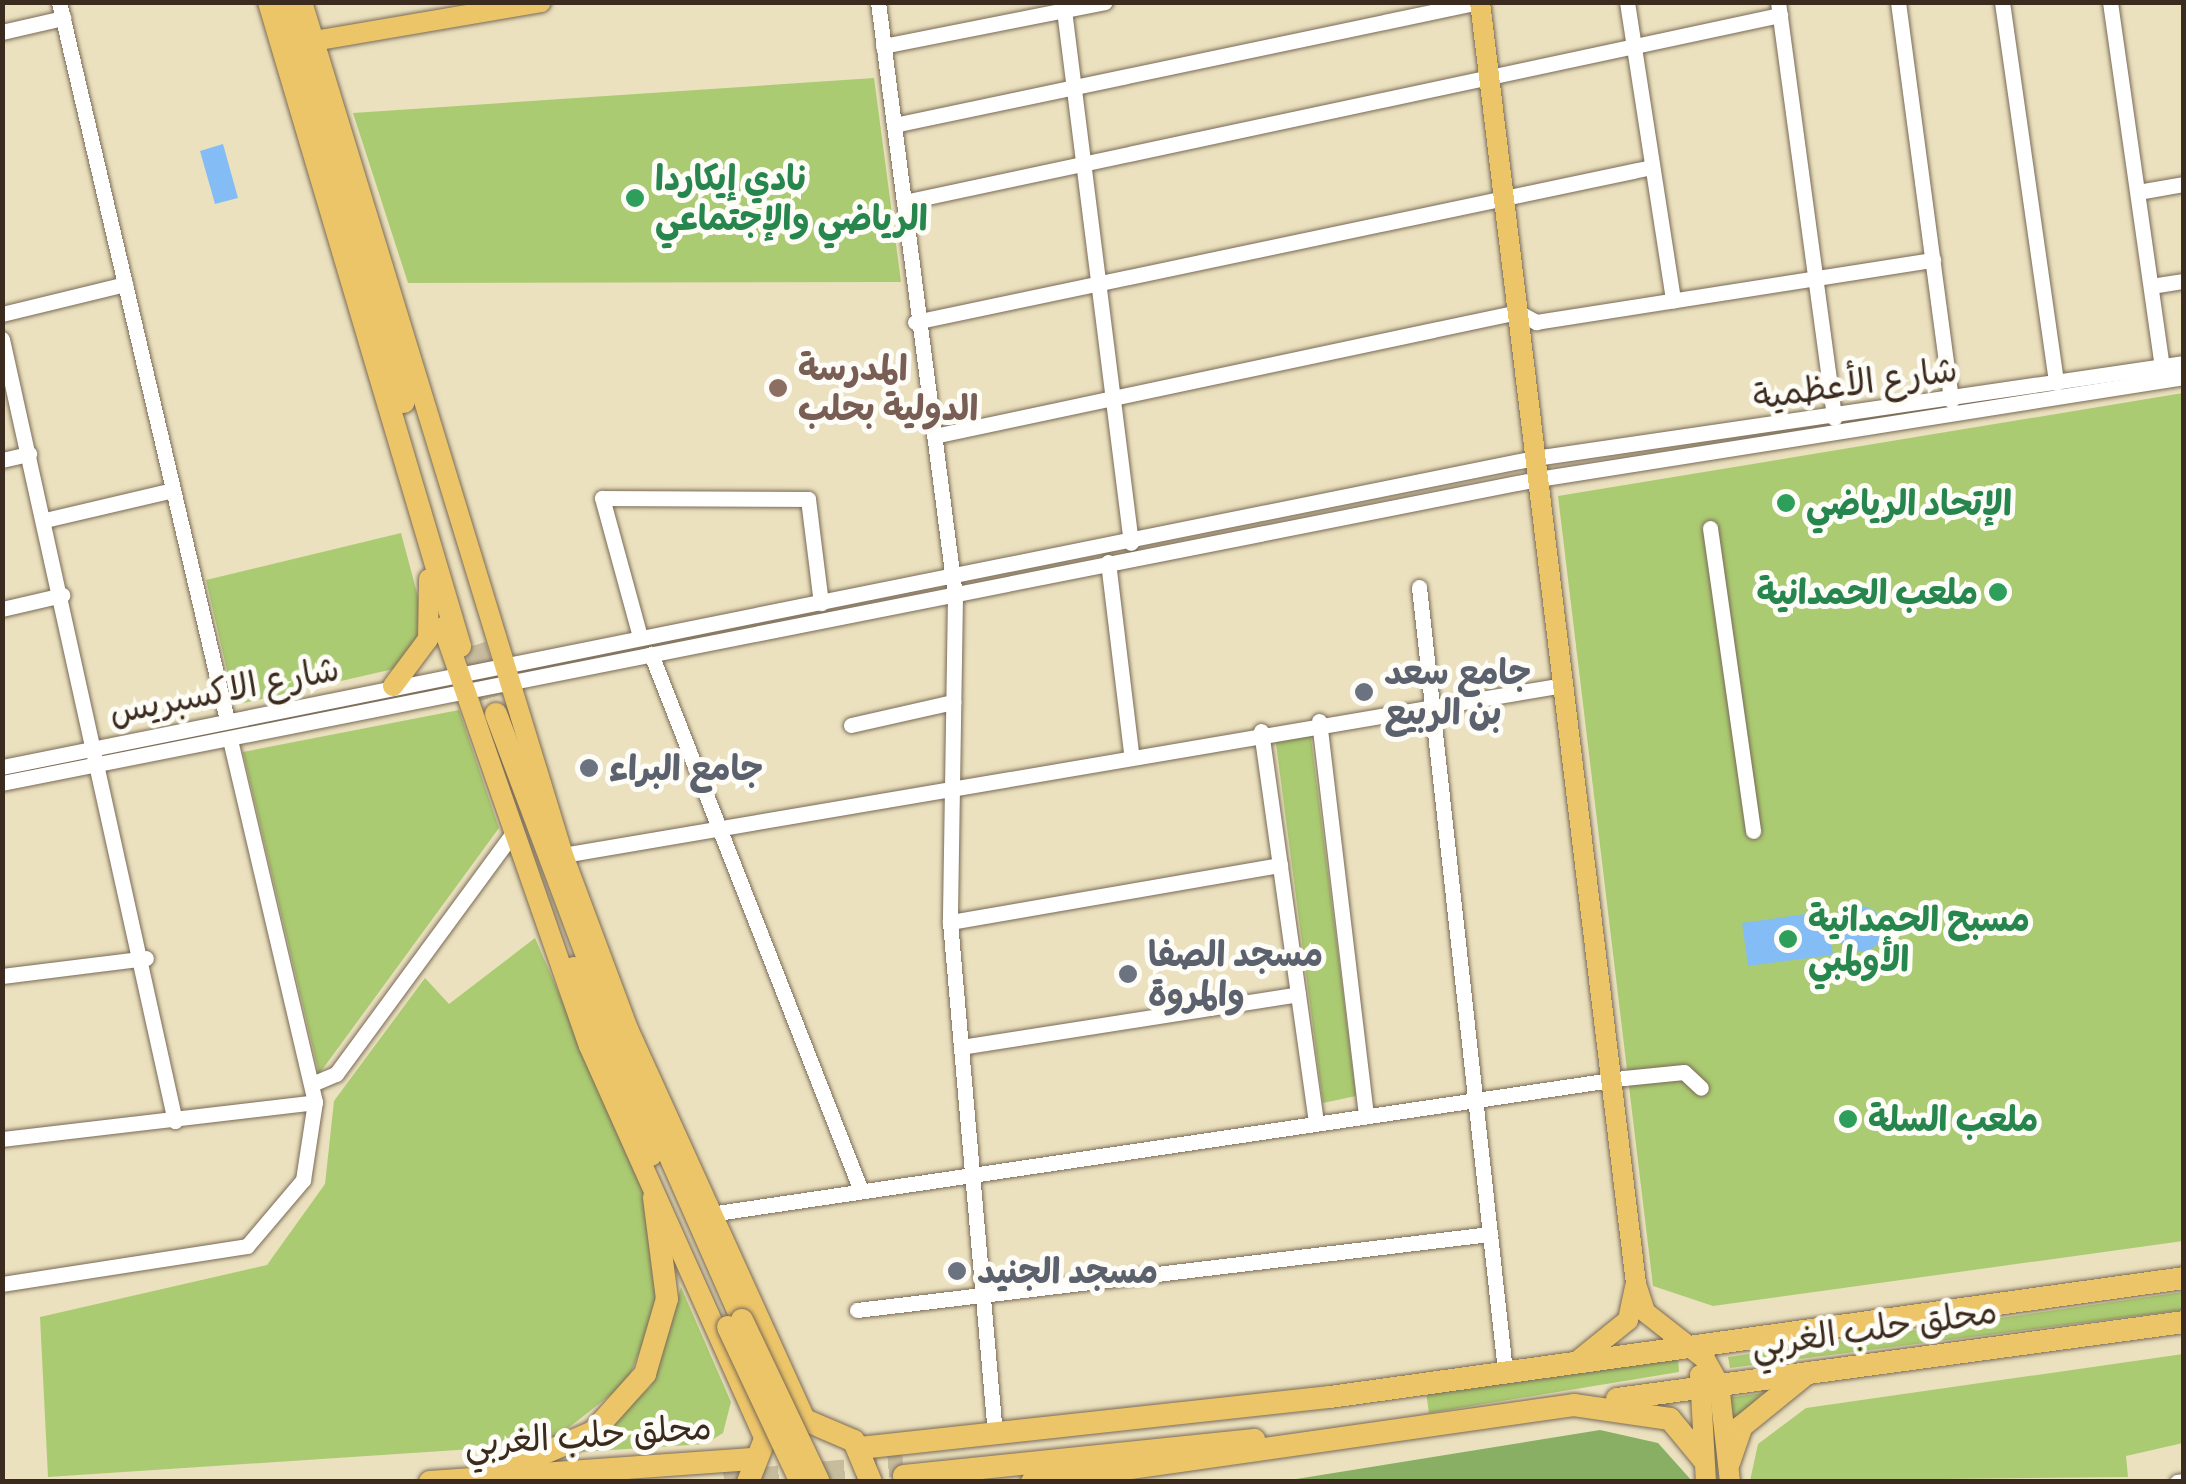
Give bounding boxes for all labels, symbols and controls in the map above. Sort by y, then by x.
place label: نادي إيكاردا الرياضي والإجتماعي [655,157,928,239]
marker: نادي إيكاردا الرياضي والإجتماعي [624,187,646,209]
place label: المدرسة الدولية بحلب [798,347,978,429]
street label: شارع الأعظمية [1750,348,1960,418]
marker: المدرسة الدولية بحلب [767,377,789,399]
place label: الإتحاد الرياضي [1806,482,2012,524]
marker: الإتحاد الرياضي [1775,492,1797,514]
place label: ملعب الحمدانية [1757,571,1978,613]
marker: ملعب الحمدانية [1987,581,2009,603]
street label: شارع الاكسبريس [106,647,342,733]
place label: جامع سعد بن الربيع [1384,651,1531,733]
marker: جامع سعد بن الربيع [1353,681,1375,703]
place label: جامع البراء [609,747,763,789]
marker: جامع البراء [578,757,600,779]
place label: مسبح الحمدانية الأولمبي [1808,898,2030,980]
marker: مسبح الحمدانية الأولمبي [1777,928,1799,950]
place label: مسجد الصفا والمروة [1148,933,1323,1015]
marker: مسجد الصفا والمروة [1117,963,1139,985]
place label: ملعب السلة [1868,1098,2038,1140]
marker: ملعب السلة [1837,1108,1859,1130]
place label: مسجد الجنيد [977,1250,1158,1292]
marker: مسجد الجنيد [946,1260,968,1282]
street label: محلق حلب الغربي [1748,1290,2000,1366]
street label: محلق حلب الغربي [463,1405,713,1465]

